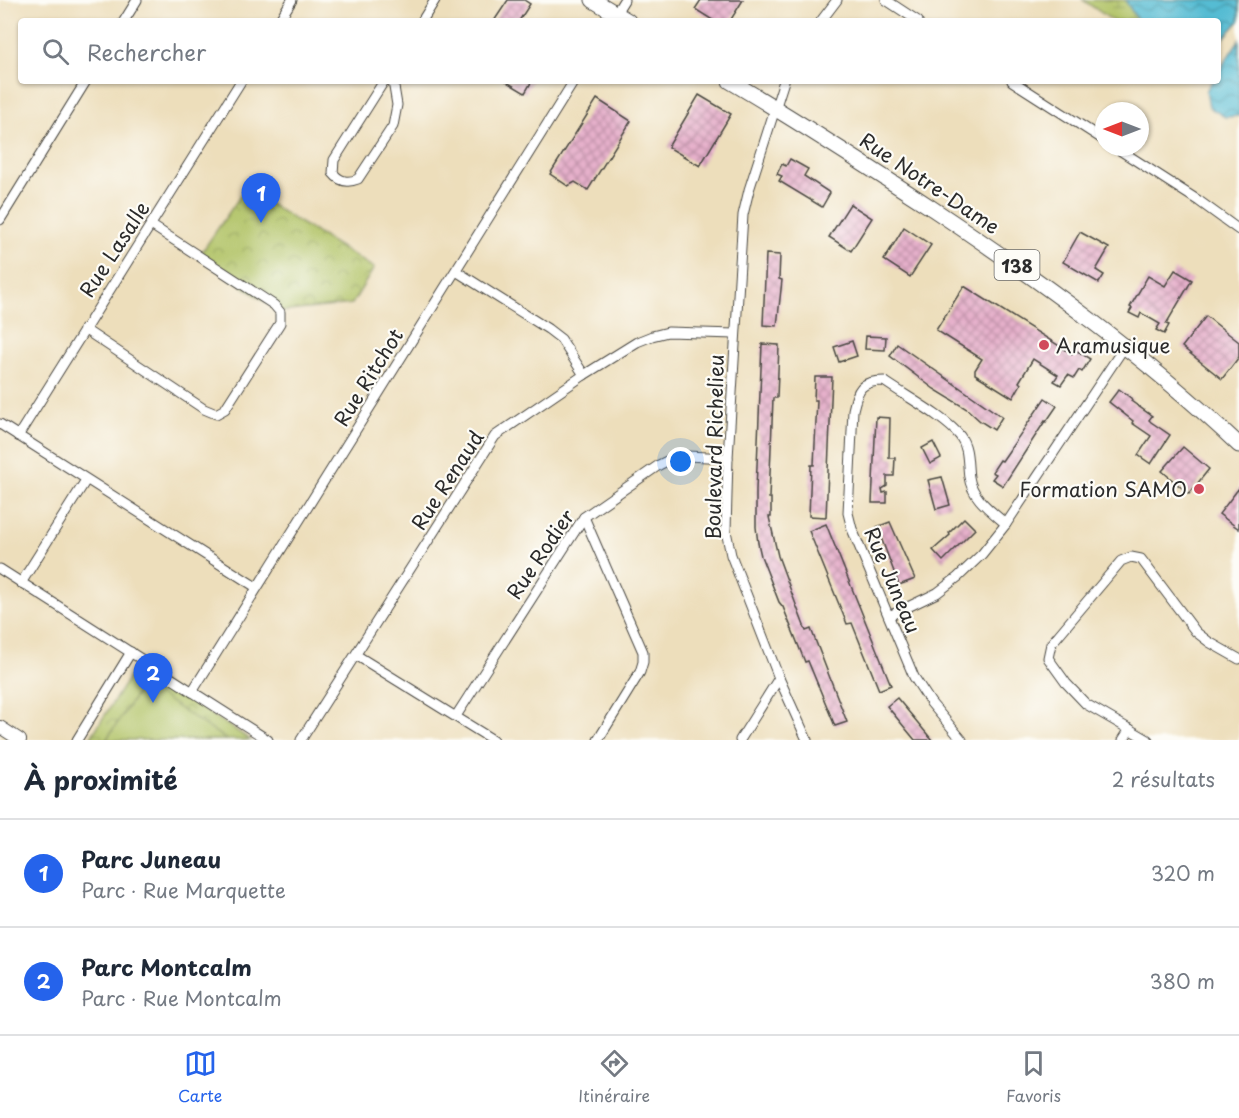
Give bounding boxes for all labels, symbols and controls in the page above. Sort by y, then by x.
search box [18,18,1221,84]
icon: search [39,35,72,68]
text: Rechercher [87,35,206,68]
north arrow [1095,102,1149,156]
street label: Rue Notre-Dame [854,125,1006,241]
pin: 1 [242,174,280,223]
street label: Rue Lasalle [72,195,156,303]
road number: 138 [994,250,1040,280]
street label: Rue Ritchot [326,322,410,432]
place label: Aramusique [1056,330,1171,360]
marker: Aramusique [1037,338,1051,352]
street label: Boulevard Richelieu [697,354,731,540]
street label: Rue Renaud [404,424,490,536]
your location [666,447,695,476]
place label: Formation SAMO [1019,474,1187,504]
marker: Formation SAMO [1192,482,1206,496]
street label: Rue Rodier [499,502,582,605]
street label: Rue Juneau [857,522,929,638]
pin: 2 [134,654,172,703]
text: À proximité [24,760,178,799]
text: 2 résultats [1112,764,1215,794]
text: Parc Juneau [81,842,221,875]
text: 1 [39,858,48,888]
text: 320 m [1151,858,1215,888]
text: Parc · Rue Marquette [81,875,286,905]
text: Parc Montcalm [81,950,252,983]
text: 2 [36,966,51,996]
text: 380 m [1149,966,1215,996]
text: Parc · Rue Montcalm [81,983,282,1013]
tab: Carte [178,1047,222,1107]
tab: Itinéraire [578,1047,650,1107]
tab: Favoris [1006,1047,1061,1107]

